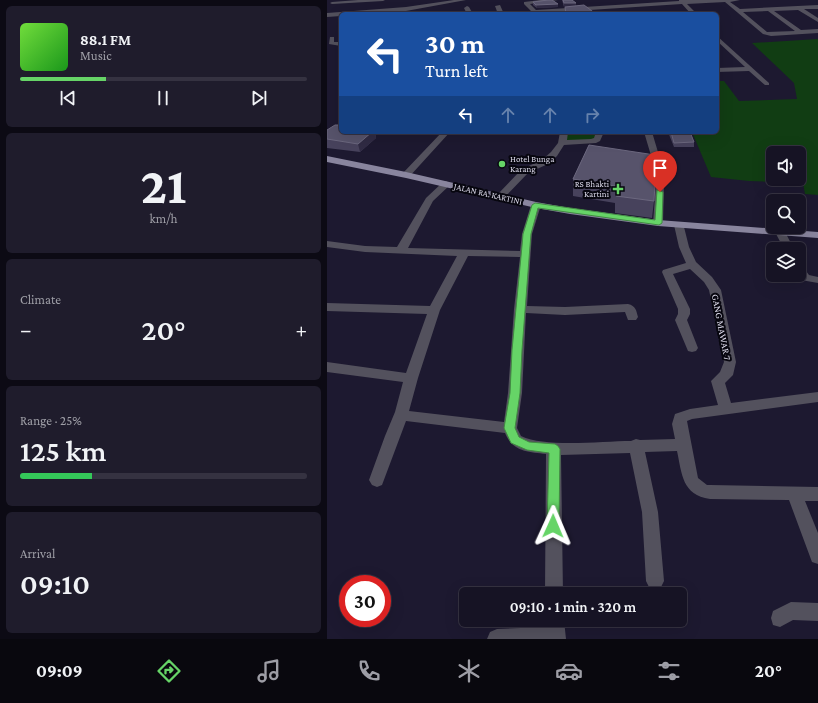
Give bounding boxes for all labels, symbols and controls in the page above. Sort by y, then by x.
icon: left [359,28,411,80]
text: 30 m [425,28,485,59]
text: 88.1 FM [80,32,131,48]
text: Music [80,48,112,63]
text: Turn left [425,61,488,81]
icon: previous [57,87,79,109]
icon: pause [152,87,174,109]
icon: next [248,87,270,109]
icon: left [455,104,477,126]
icon: ahead [497,104,519,126]
icon: ahead [539,104,561,126]
icon: right [581,104,603,126]
map controls [766,146,806,282]
button: sound [766,146,806,186]
pin [643,151,677,192]
place label: Hotel Bunga Karang [510,154,554,174]
text: 21 [141,156,186,214]
icon: arrive [649,157,671,179]
marker: Hotel Bunga Karang [497,159,507,169]
place label: RS Bhakti Kartini [575,179,610,199]
street label: JALAN RA. KARTINI [452,181,523,207]
marker: RS Bhakti Kartini [612,183,624,195]
button: search [766,194,806,234]
text: km/h [149,211,178,226]
button: layers [766,242,806,282]
text: Climate [20,292,61,307]
street label: GANG MAWAR 7 [710,293,733,361]
text: 20° [142,313,185,346]
text: − [20,317,32,342]
text: + [295,317,307,342]
text: Range · 25% [20,413,82,428]
text: 125 km [20,434,106,467]
position arrow [532,505,574,547]
text: Arrival [20,546,55,561]
text: 09:10 [20,567,90,600]
speed limit sign: 30 [339,575,391,627]
text: 09:10 · 1 min · 320 m [510,599,636,615]
icon: directions [155,657,183,685]
icon: music [255,657,283,685]
icon: phone [355,657,383,685]
icon: climate [455,657,483,685]
icon: car [555,657,583,685]
icon: filters [655,657,683,685]
text: 09:09 [36,661,83,681]
text: 20° [755,661,782,681]

